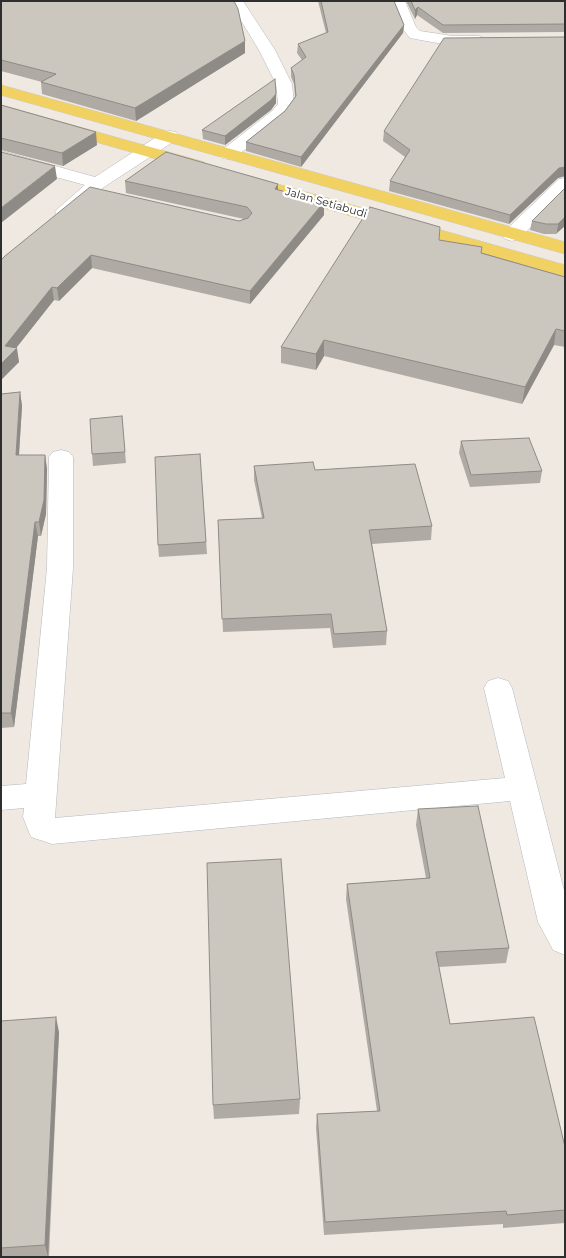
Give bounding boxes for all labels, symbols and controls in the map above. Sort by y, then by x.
street label: Jalan Setiabudi [284,185,368,221]

